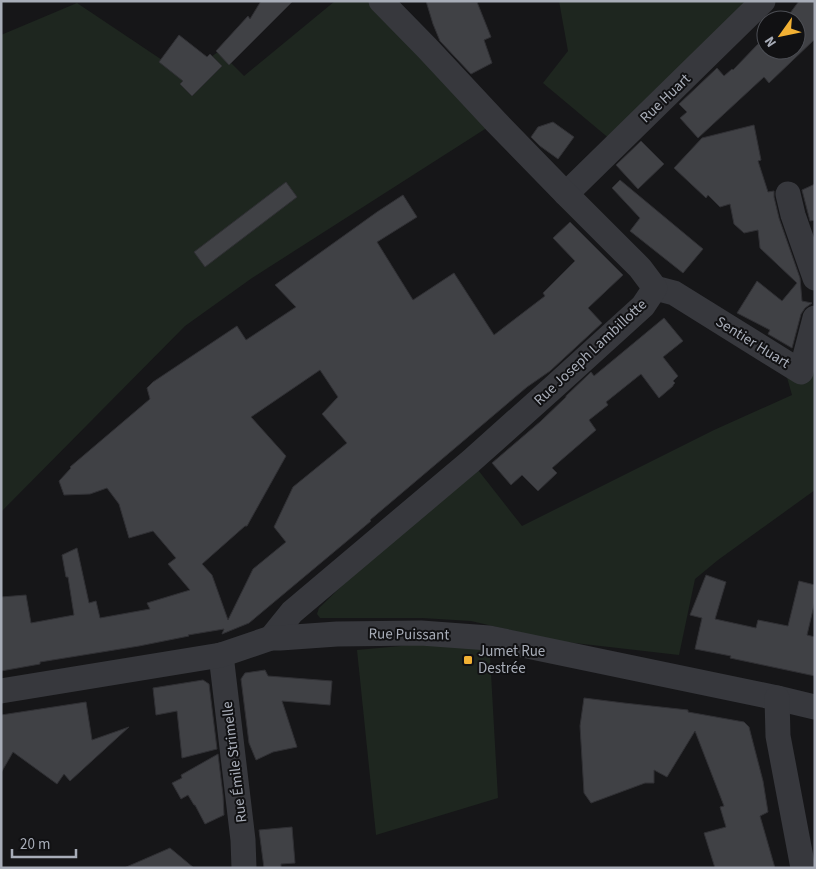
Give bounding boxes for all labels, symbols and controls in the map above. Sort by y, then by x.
north arrow [756,10,806,60]
text: N [760,32,782,51]
street label: Rue Huart [635,69,695,128]
street label: Rue Joseph Lambillotte [529,294,651,410]
street label: Sentier Huart [712,311,794,374]
street label: Rue Puissant [368,623,450,646]
place label: Jumet Rue Destrée [478,641,545,679]
marker: Jumet Rue Destrée [462,654,474,666]
street label: Rue Émile Strimelle [217,700,252,824]
scale bar [12,826,76,858]
text: 20 m [20,834,50,855]

